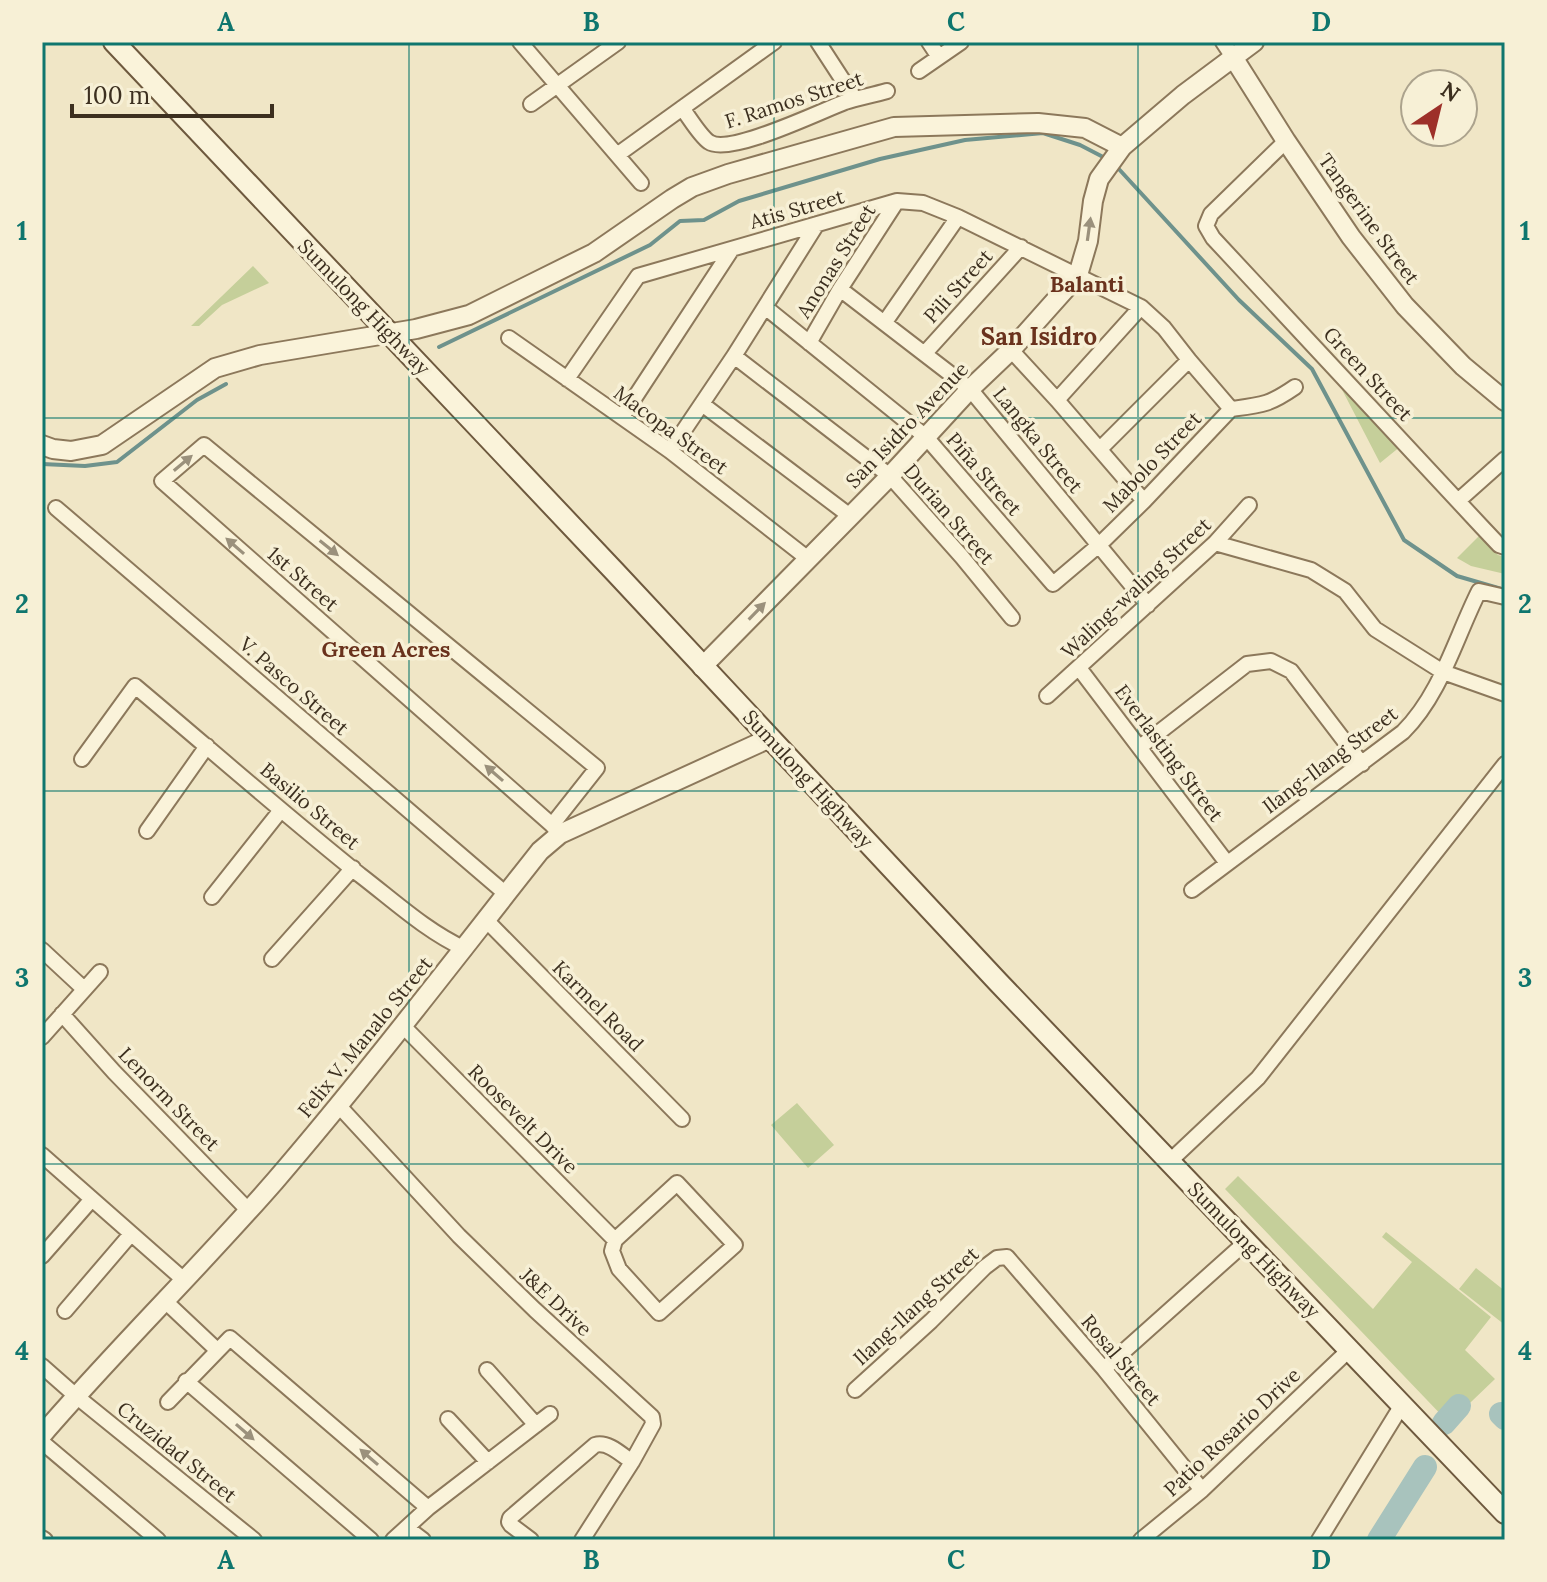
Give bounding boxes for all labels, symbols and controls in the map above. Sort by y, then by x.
text: A [217,5,235,38]
text: B [582,5,600,38]
text: C [947,5,965,38]
text: D [1311,5,1331,38]
street label: F. Ramos Street [722,65,866,134]
scale bar [72,68,272,118]
north arrow [1399,68,1479,148]
text: N [1435,75,1465,108]
text: 100 m [84,80,150,111]
street label: Tangerine Street [1313,148,1425,289]
street label: Atis Street [746,183,847,234]
street label: Anonas Street [790,199,881,323]
text: 1 [17,214,27,247]
text: 1 [1520,214,1530,247]
one-way arrow [1083,217,1096,242]
street label: Sumulong Highway [293,233,436,380]
street label: Pili Street [918,243,997,328]
district label: Balanti [1050,270,1124,298]
district label: San Isidro [981,321,1097,352]
street label: Green Street [1319,321,1418,426]
street label: San Isidro Avenue [840,356,973,493]
street label: Macopa Street [609,380,734,480]
street label: Langka Street [988,382,1089,498]
street label: Mabolo Street [1097,406,1206,517]
street label: Piña Street [941,427,1027,521]
one-way arrow [172,455,192,472]
street label: Durian Street [899,458,1000,569]
street label: Waling-waling Street [1056,512,1216,664]
one-way arrow [226,538,246,555]
one-way arrow [319,539,339,556]
street label: 1st Street [263,541,344,617]
text: 2 [15,587,29,620]
text: 2 [1518,587,1532,620]
one-way arrow [747,602,765,621]
street label: V. Pasco Street [234,631,354,740]
district label: Green Acres [321,635,451,663]
street label: Everlasting Street [1110,679,1229,826]
street label: Ilang-Ilang Street [1257,700,1402,819]
street label: Sumulong Highway [738,704,879,853]
street label: Basilio Street [255,757,365,855]
one-way arrow [484,765,504,782]
street label: Felix V. Manalo Street [292,951,437,1122]
street label: Karmel Road [548,955,649,1056]
text: 3 [15,961,29,994]
text: 3 [1518,961,1532,994]
street label: Lenorm Street [114,1042,225,1156]
street label: Roosevelt Drive [463,1058,584,1179]
street label: Sumulong Highway [1183,1176,1326,1323]
street label: Ilang-Ilang Street [848,1241,984,1370]
street label: J&E Drive [515,1261,598,1341]
street label: Rosal Street [1076,1309,1167,1410]
text: 4 [15,1334,29,1367]
text: 4 [1518,1334,1532,1367]
street label: Patio Rosario Drive [1158,1362,1305,1501]
street label: Cruzidad Street [112,1396,242,1508]
one-way arrow [235,1423,255,1440]
one-way arrow [360,1449,380,1466]
text: A [217,1543,235,1576]
text: B [582,1543,600,1576]
text: C [947,1543,965,1576]
text: D [1311,1543,1331,1576]

